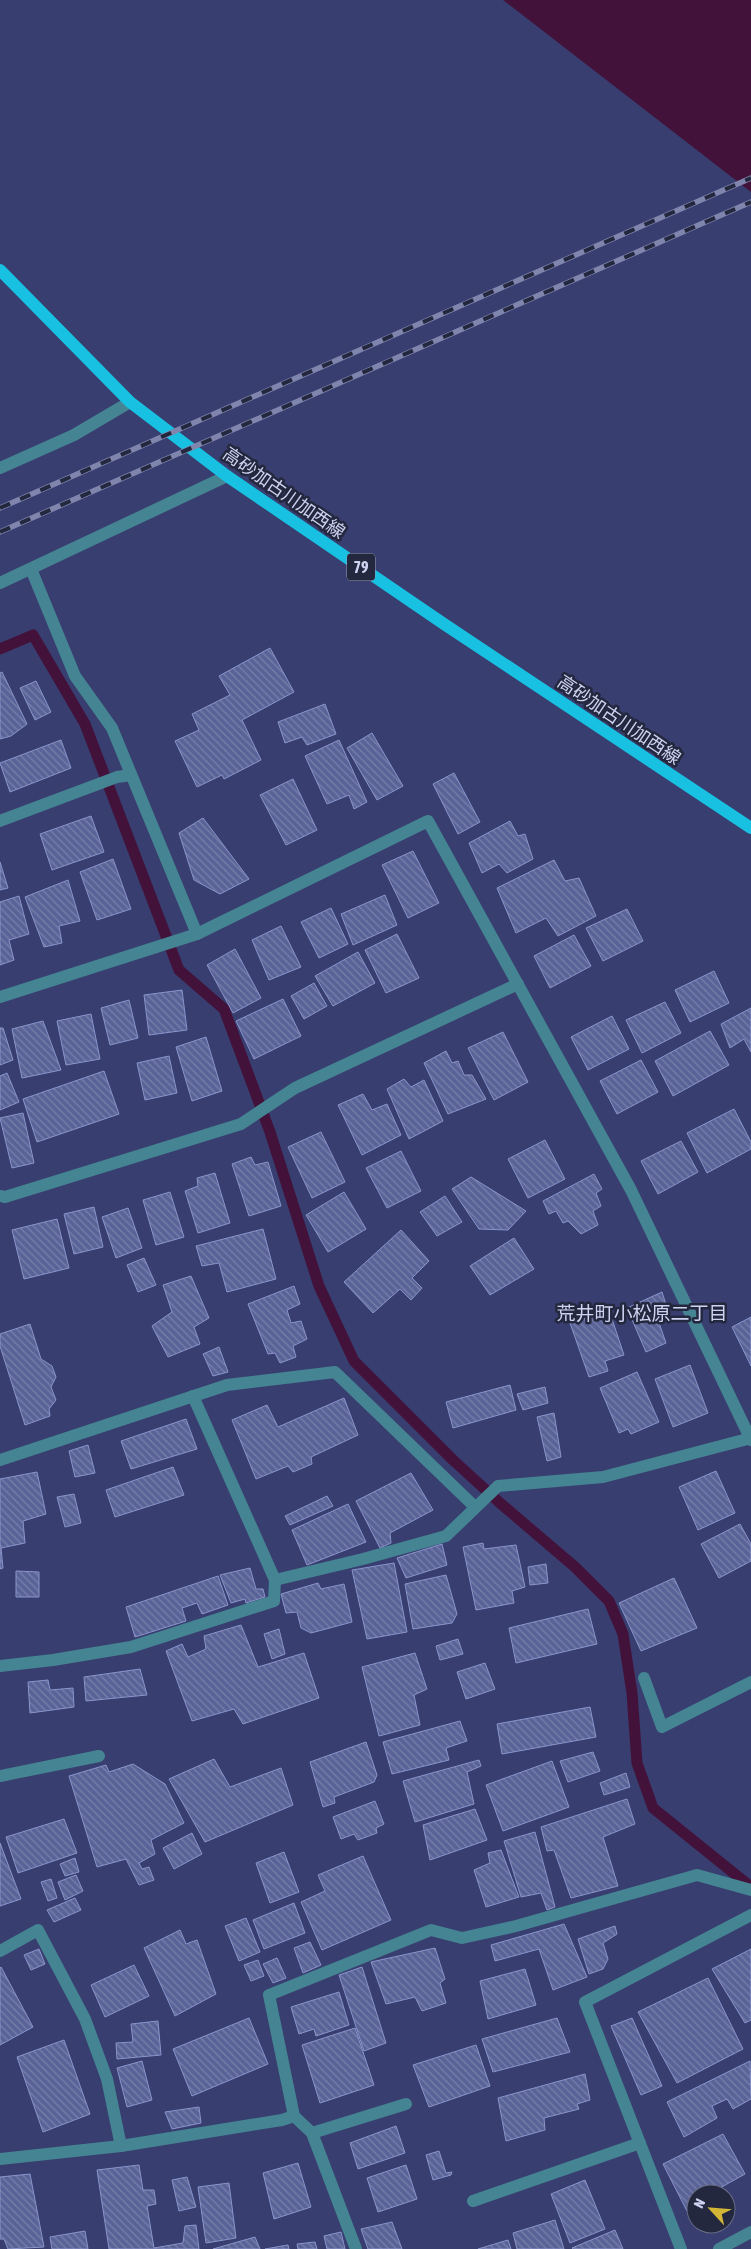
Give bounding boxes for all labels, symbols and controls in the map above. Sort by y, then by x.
street label: 高砂加古川加西線 [219,443,349,542]
road number: 79 [347,554,375,580]
street label: 高砂加古川加西線 [554,671,685,769]
district label: 荒井町小松原二丁目 [556,1302,728,1324]
north arrow [686,2184,736,2234]
text: N [690,2196,708,2211]

